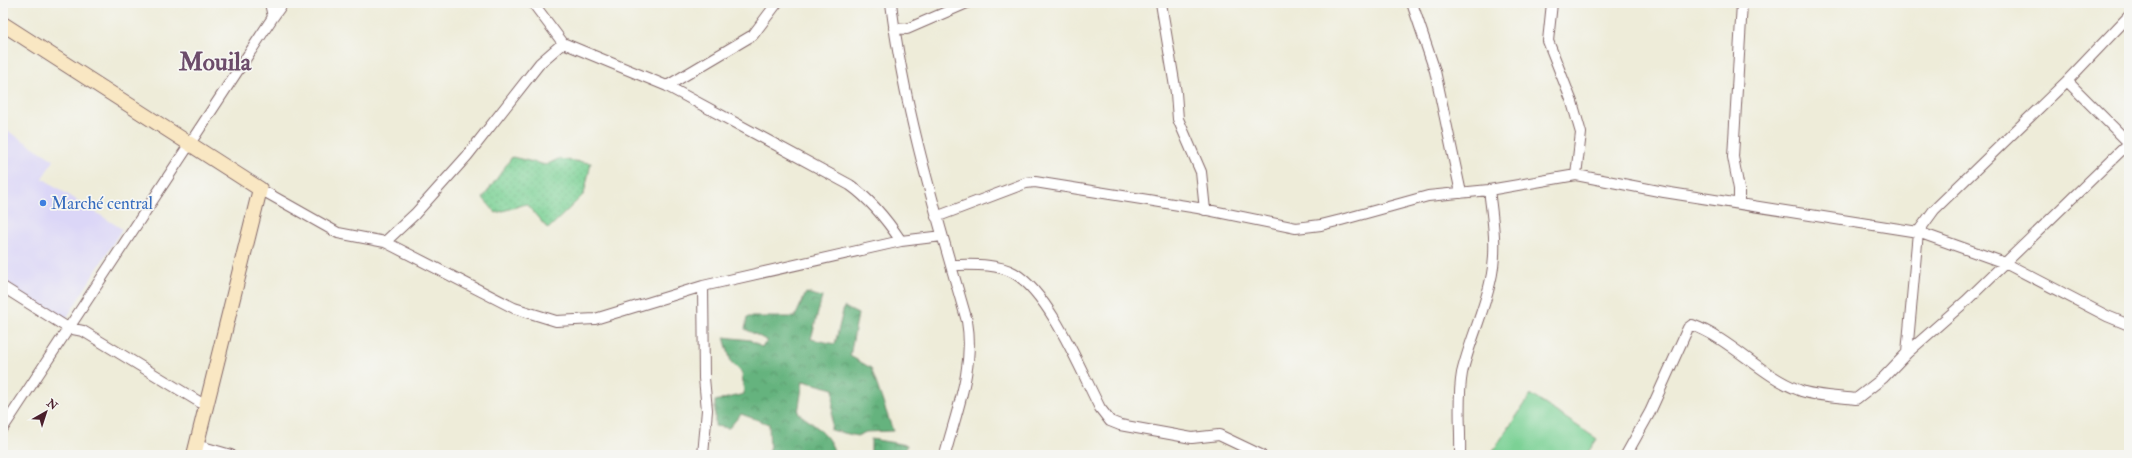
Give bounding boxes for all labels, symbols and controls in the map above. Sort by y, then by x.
district label: Mouila [178,47,252,78]
place label: Marché central [51,193,154,214]
marker: Marché central [38,198,48,208]
north arrow [26,392,66,432]
text: N [43,396,61,413]

